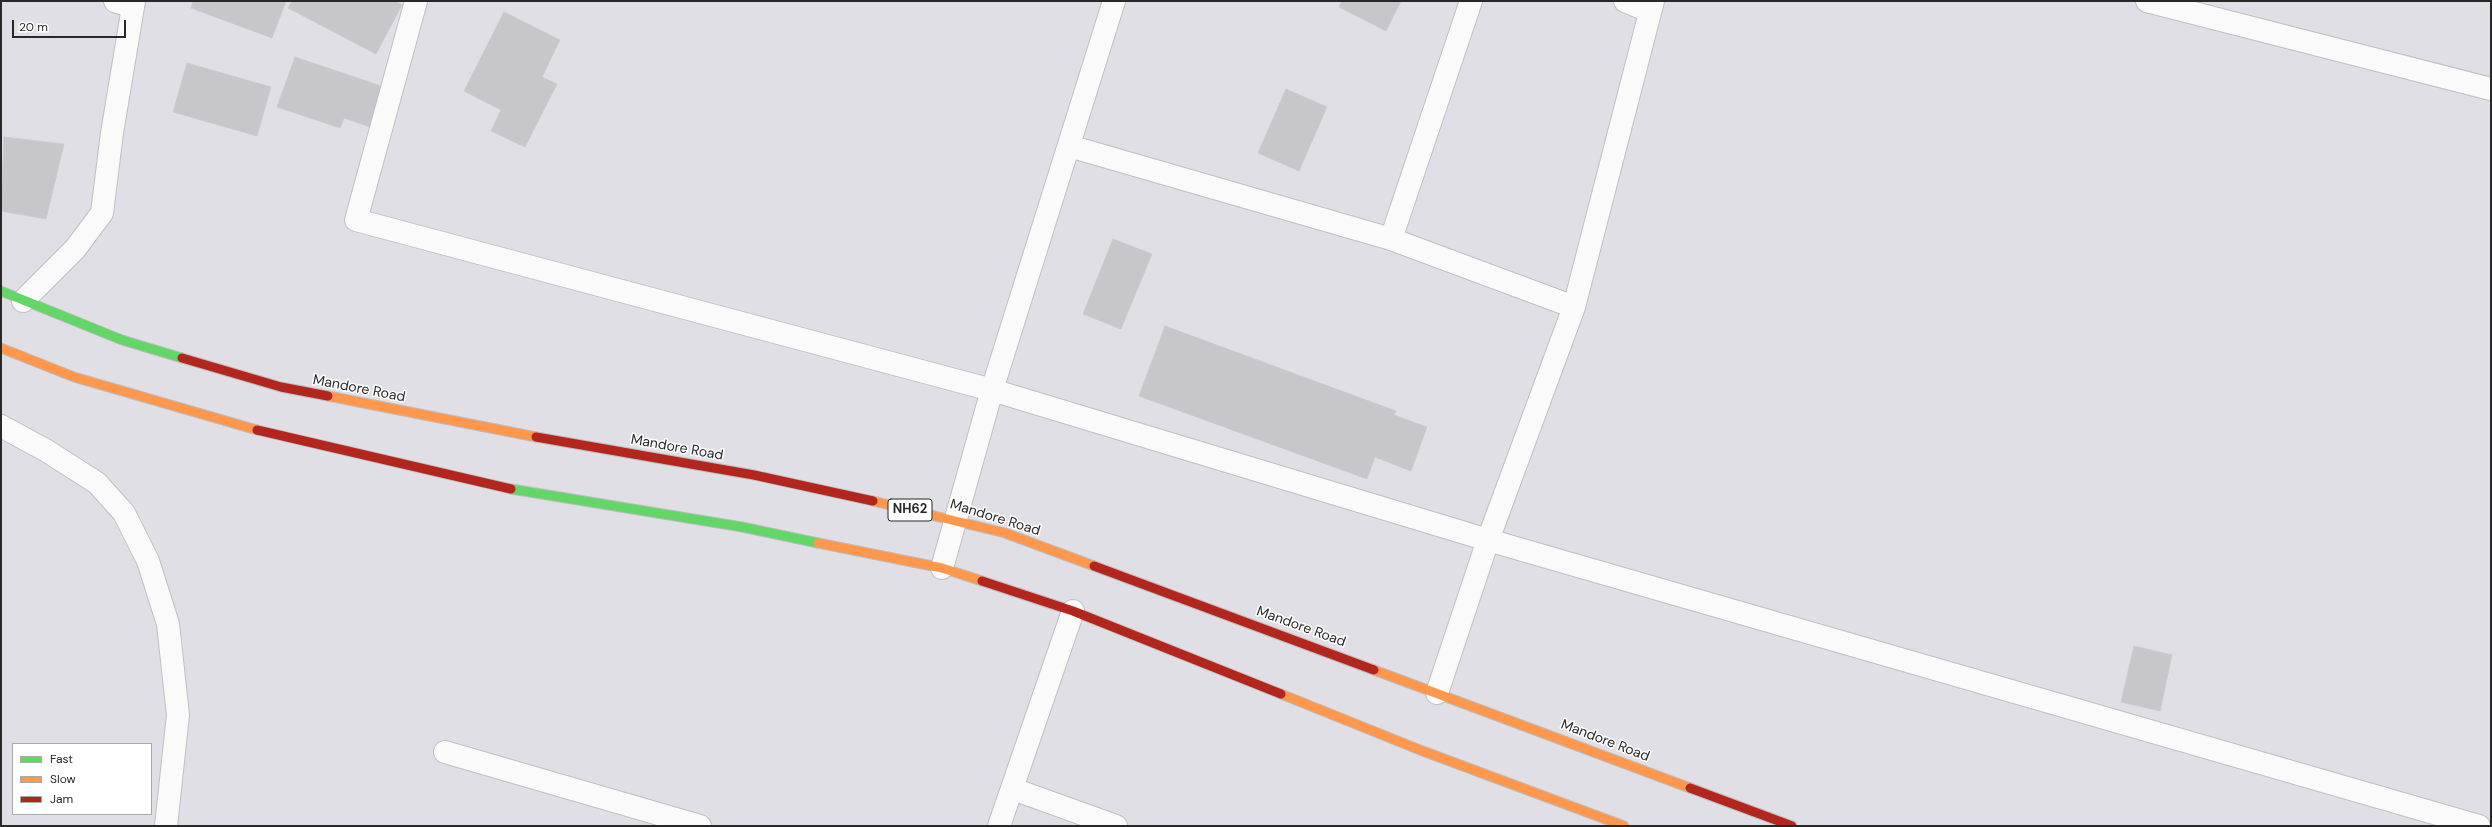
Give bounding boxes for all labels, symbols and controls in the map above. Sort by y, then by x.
scale bar [14,12,128,38]
text: 20 m [19,19,48,35]
street label: Mandore Road [311,372,407,406]
street label: Mandore Road [629,432,725,464]
street label: Mandore Road [948,496,1042,540]
road number: NH62 [888,499,932,521]
street label: Mandore Road [1254,603,1348,651]
street label: Mandore Road [1558,716,1652,766]
legend [12,743,152,815]
text: Fast [50,751,73,767]
text: Slow [50,771,76,787]
text: Jam [50,791,73,807]

